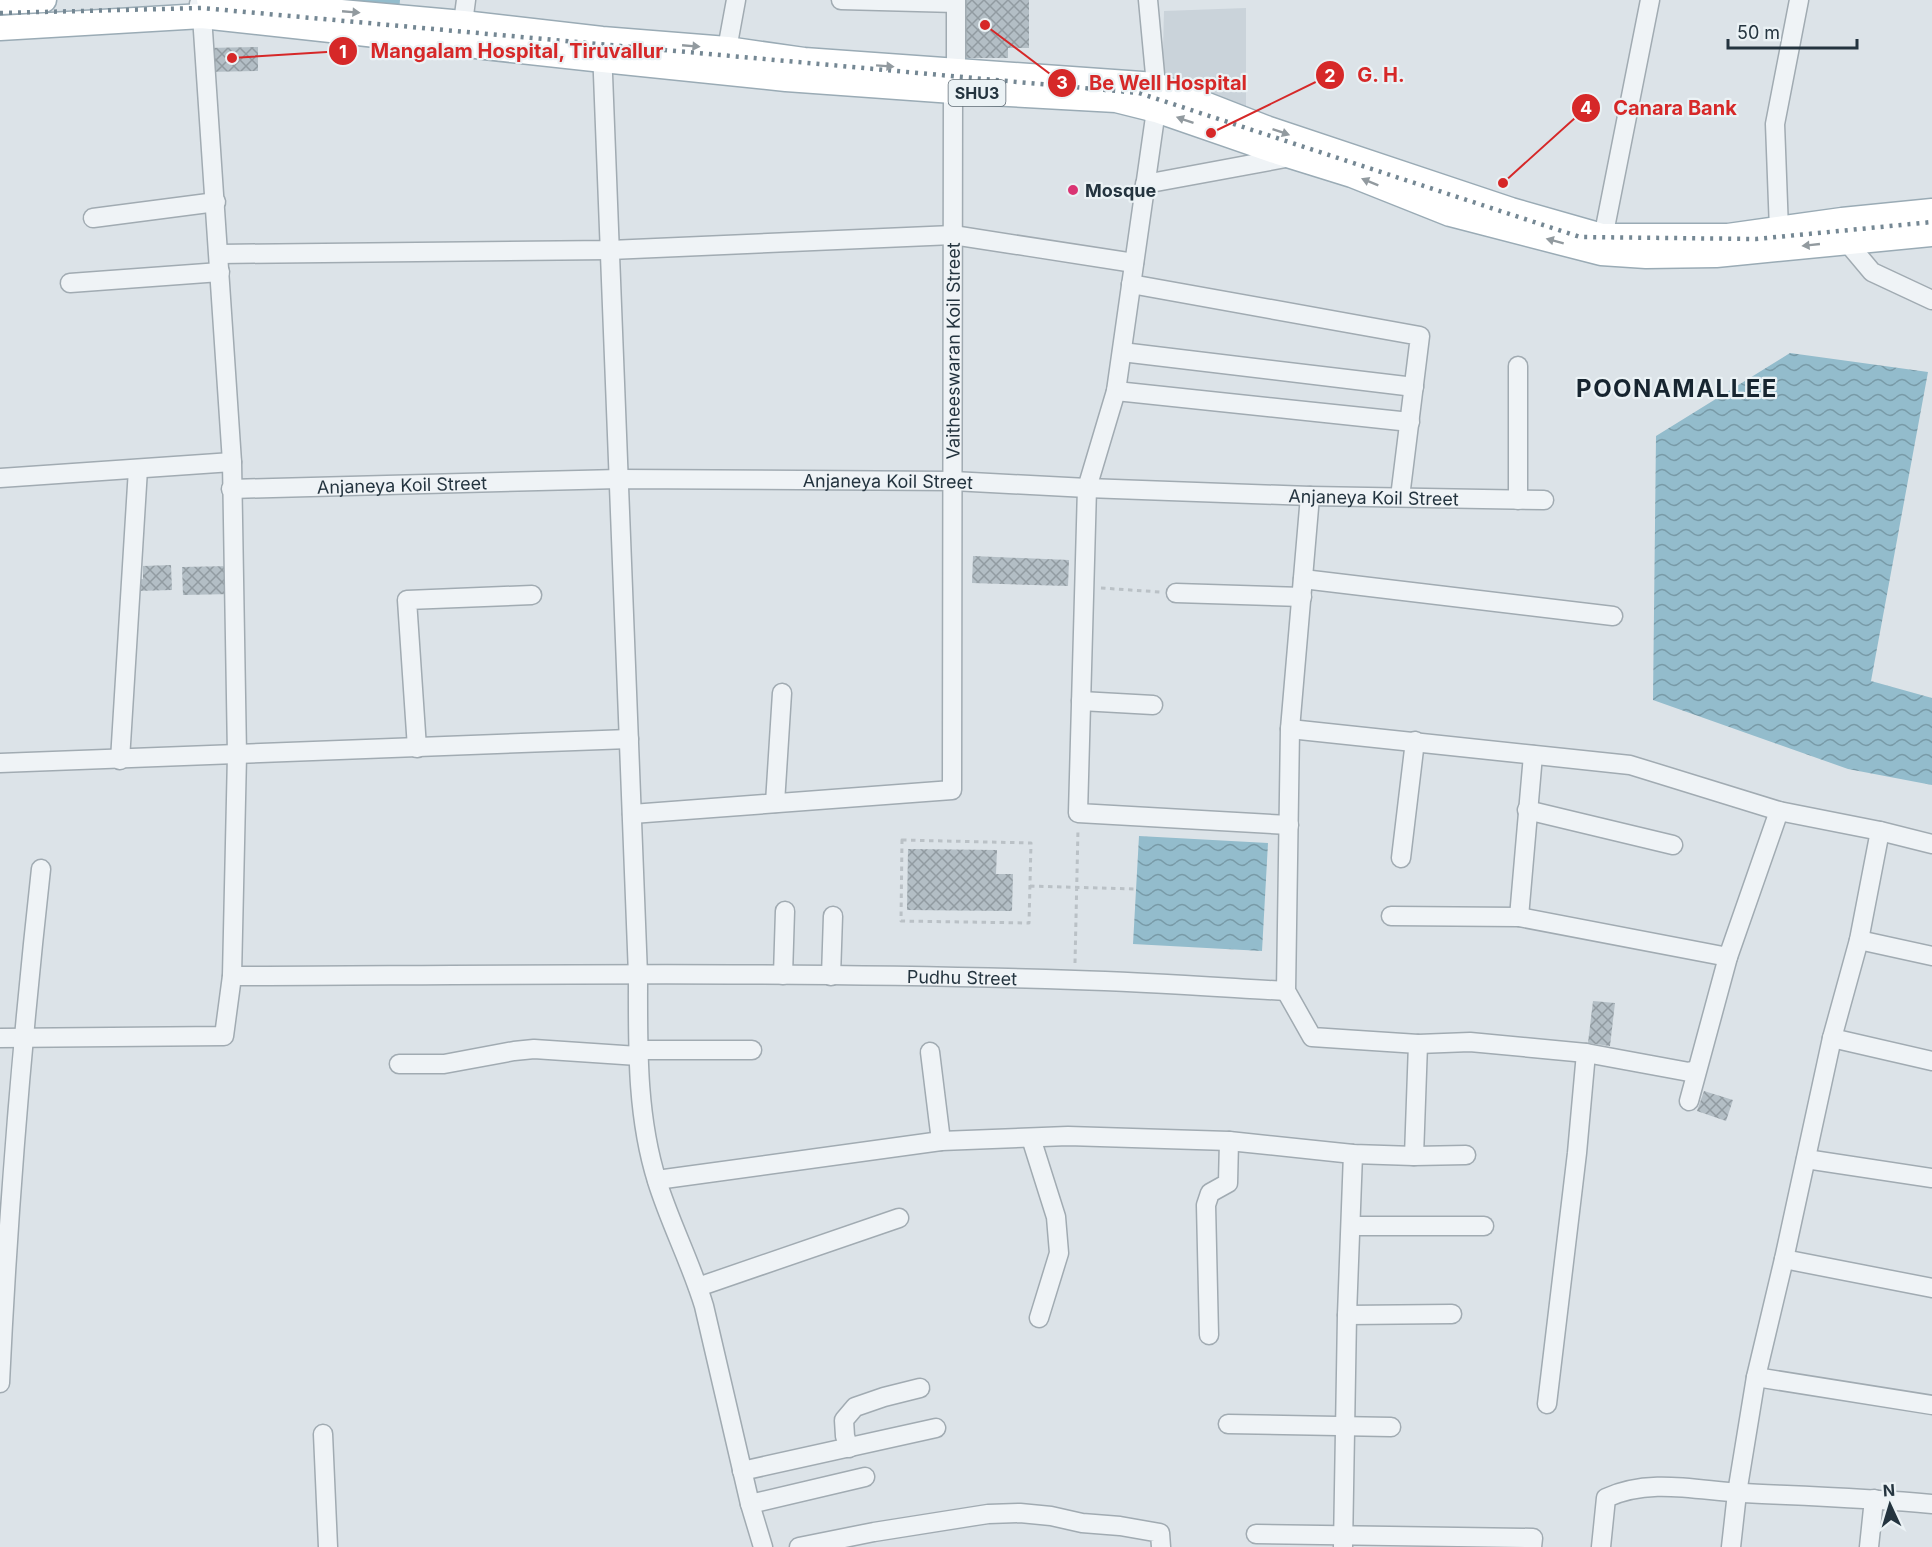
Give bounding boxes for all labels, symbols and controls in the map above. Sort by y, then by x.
one-way arrow [341,7,360,17]
scale bar [1728,12,1857,50]
text: 50 m [1737,22,1780,43]
callout: Mangalam Hospital, Tiruvallur [328,32,676,70]
text: Mangalam Hospital, Tiruvallur [371,39,663,63]
text: 1 [339,41,347,62]
one-way arrow [682,41,701,51]
callout: G. H. [1315,56,1417,94]
one-way arrow [876,61,895,71]
text: G. H. [1357,63,1405,87]
callout: Be Well Hospital [1047,64,1259,102]
text: 2 [1324,65,1336,86]
text: Be Well Hospital [1089,71,1247,95]
text: 3 [1056,72,1068,93]
road number: SHU3 [948,80,1006,106]
callout: Canara Bank [1571,89,1749,127]
text: Canara Bank [1613,96,1737,120]
text: 4 [1580,97,1592,118]
one-way arrow [1176,115,1194,125]
one-way arrow [1272,128,1290,138]
one-way arrow [1360,177,1378,187]
place label: Mosque [1085,180,1156,201]
marker: Mosque [1066,183,1080,197]
one-way arrow [1546,236,1564,245]
one-way arrow [1801,240,1820,250]
street label: Vaitheeswaran Koil Street [942,242,963,460]
district label: POONAMALLEE [1576,374,1778,403]
street label: Anjaneya Koil Street [803,470,974,493]
street label: Anjaneya Koil Street [317,472,487,497]
street label: Anjaneya Koil Street [1288,485,1459,509]
street label: Pudhu Street [907,966,1018,989]
north arrow [1860,1475,1920,1535]
text: N [1882,1480,1896,1500]

